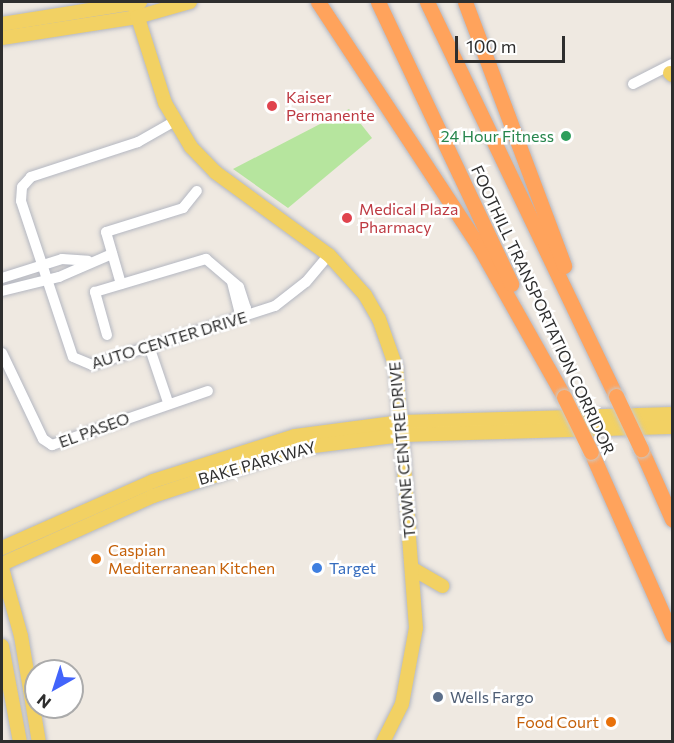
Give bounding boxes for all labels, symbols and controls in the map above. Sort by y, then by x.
scale bar [458,24,568,62]
text: 100 m [466,35,516,57]
place label: Kaiser Permanente [286,87,375,125]
marker: Kaiser Permanente [263,97,281,115]
place label: 24 Hour Fitness [441,126,554,146]
marker: 24 Hour Fitness [559,129,573,143]
street label: FOOTHILL TRANSPORTATION CORRIDOR [467,162,619,458]
place label: Medical Plaza Pharmacy [359,199,458,237]
marker: Medical Plaza Pharmacy [340,211,354,225]
street label: AUTO CENTER DRIVE [89,307,249,373]
street label: TOWNE CENTRE DRIVE [385,361,419,539]
street label: EL PASEO [56,408,132,452]
street label: BAKE PARKWAY [196,437,318,489]
place label: Caspian Mediterranean Kitchen [108,540,275,578]
marker: Caspian Mediterranean Kitchen [89,552,103,566]
place label: Target [329,558,376,578]
marker: Target [310,561,324,575]
north arrow [24,659,84,719]
place label: Wells Fargo [450,687,534,707]
marker: Wells Fargo [431,690,445,704]
text: N [33,691,54,713]
place label: Food Court [516,712,599,732]
marker: Food Court [604,715,618,729]

